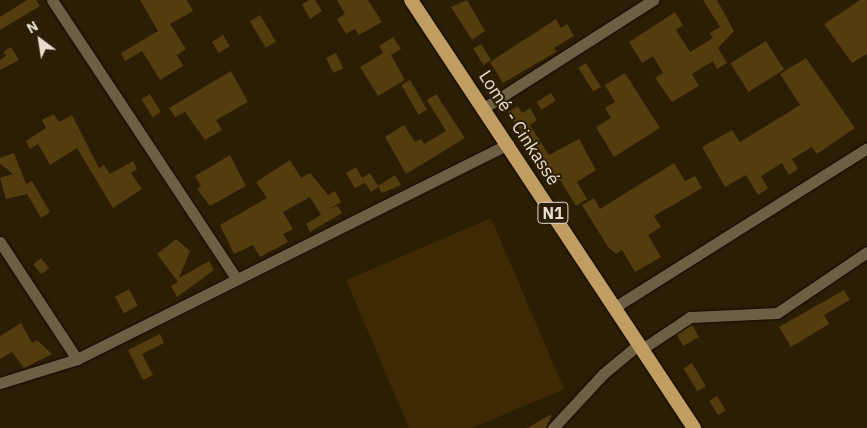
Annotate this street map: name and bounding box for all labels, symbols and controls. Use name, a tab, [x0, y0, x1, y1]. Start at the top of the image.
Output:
north arrow	[15, 15, 65, 65]
text: N	[23, 17, 41, 37]
street label: Lomé - Cinkassé	[474, 67, 564, 189]
road number: N1	[537, 200, 569, 227]

